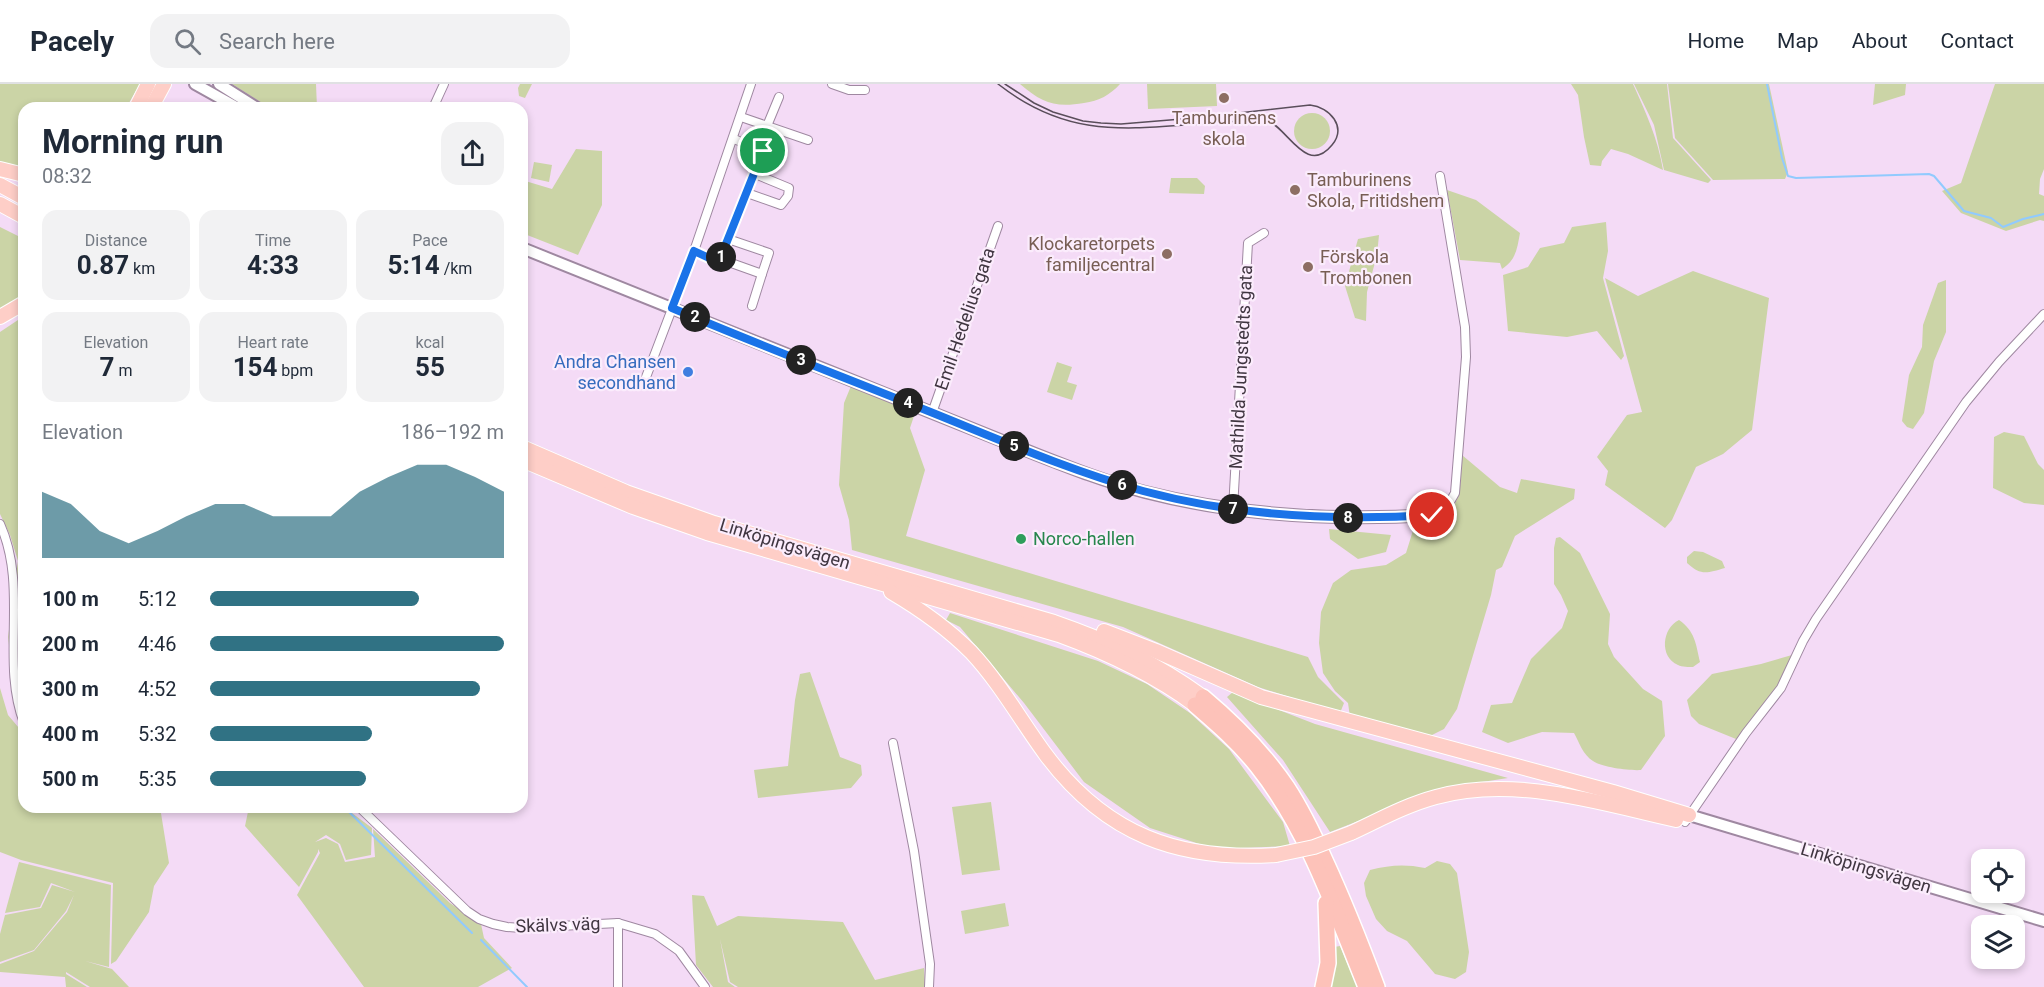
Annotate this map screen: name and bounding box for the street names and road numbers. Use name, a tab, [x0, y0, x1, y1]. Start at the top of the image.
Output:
street label: Emil Hedelius gata	[930, 245, 999, 393]
street label: Mathilda Jungstedts gata	[1225, 264, 1256, 470]
street label: Linköpingsvägen	[717, 514, 853, 573]
street label: Linköpingsvägen	[1798, 838, 1934, 897]
street label: Skälvs väg	[515, 913, 601, 936]

